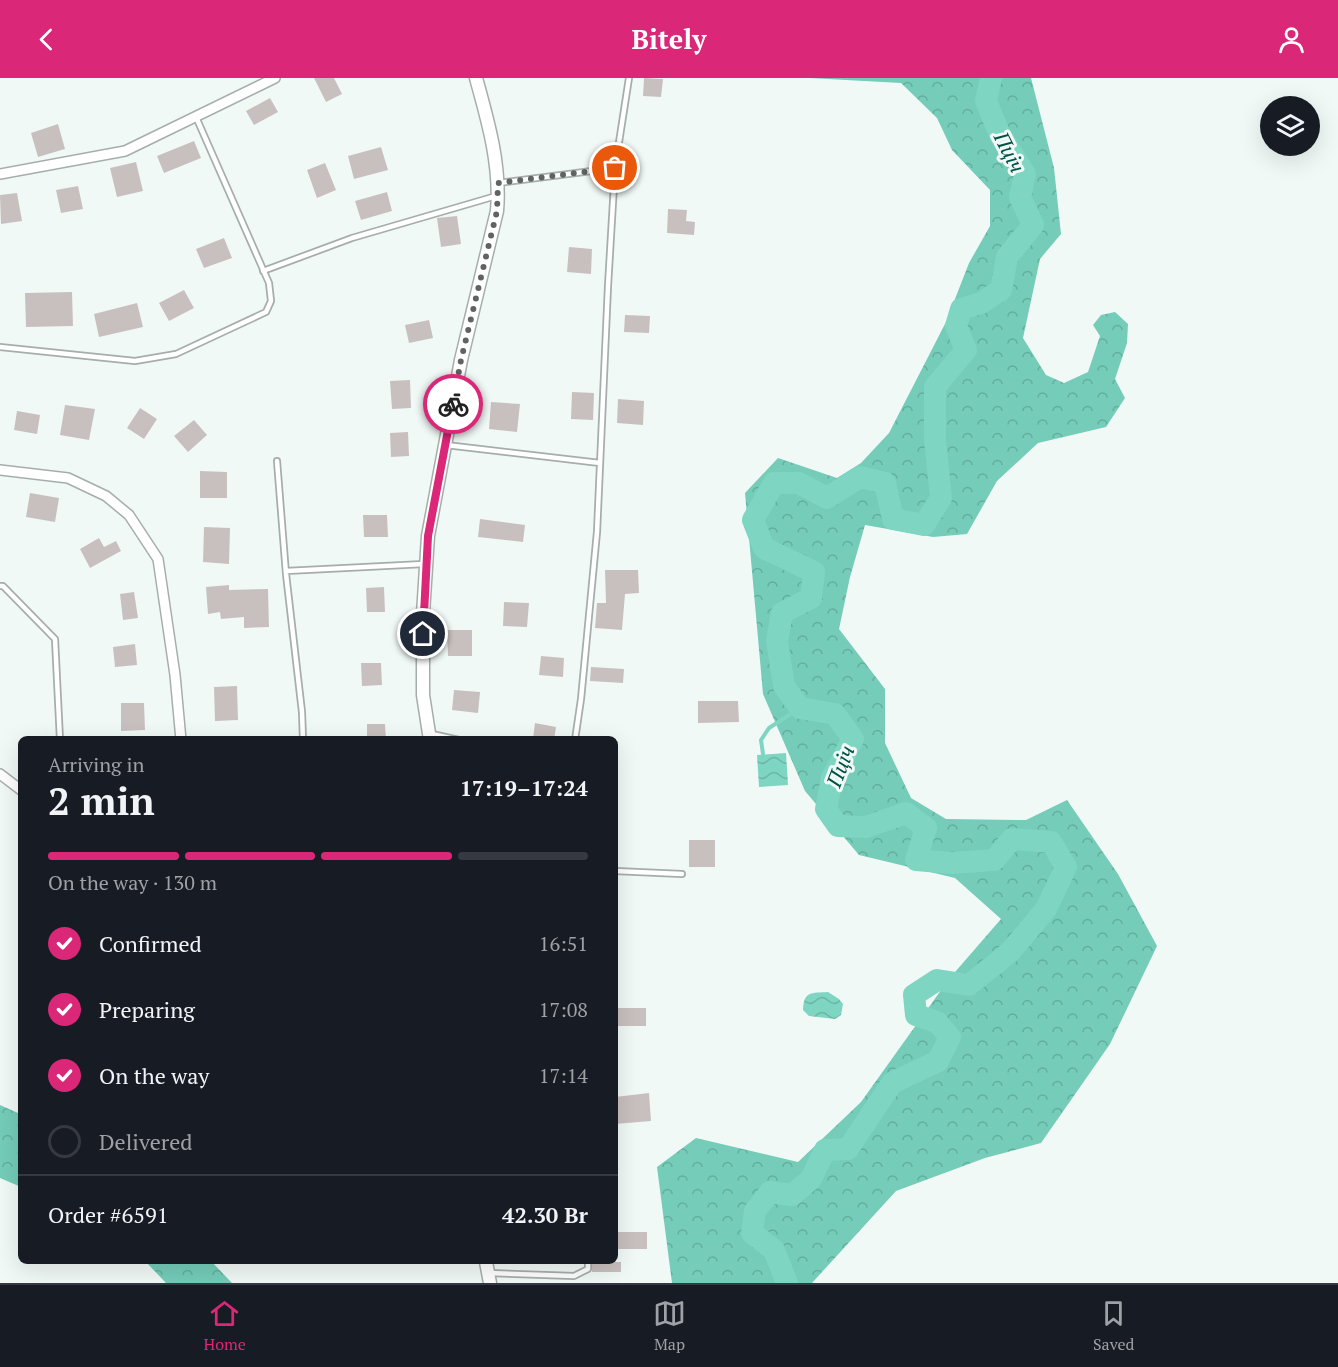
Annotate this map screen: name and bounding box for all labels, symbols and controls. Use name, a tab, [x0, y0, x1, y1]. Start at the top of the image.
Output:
text: Bitely	[632, 21, 706, 57]
icon: back	[30, 23, 63, 56]
icon: person	[1275, 23, 1308, 56]
map controls	[1260, 96, 1320, 156]
button: layers	[1260, 96, 1320, 156]
water label: Пціч	[987, 126, 1032, 177]
pin	[589, 142, 640, 193]
icon: bag	[598, 151, 631, 184]
courier	[423, 374, 483, 434]
icon: bike	[437, 388, 470, 421]
pin	[397, 608, 448, 659]
icon: home	[406, 617, 439, 650]
water label: Пціч	[819, 741, 861, 792]
text: Arriving in	[48, 751, 144, 778]
text: 17:19–17:24	[460, 773, 588, 802]
text: 2 min	[48, 774, 155, 826]
text: On the way · 130 m	[48, 869, 217, 896]
icon: check	[48, 927, 81, 960]
text: Confirmed	[99, 929, 202, 958]
text: 16:51	[539, 930, 588, 957]
icon: check	[48, 993, 81, 1026]
text: Preparing	[99, 995, 195, 1024]
text: 17:08	[539, 996, 588, 1023]
icon: check	[48, 1059, 81, 1092]
text: On the way	[99, 1061, 209, 1090]
text: 17:14	[539, 1062, 588, 1089]
text: Delivered	[99, 1127, 192, 1156]
text: Order #6591	[48, 1200, 168, 1229]
text: 42.30 Br	[502, 1200, 588, 1229]
tab: Home	[204, 1297, 246, 1355]
tab: Map	[653, 1297, 686, 1355]
tab: Saved	[1093, 1297, 1134, 1355]

